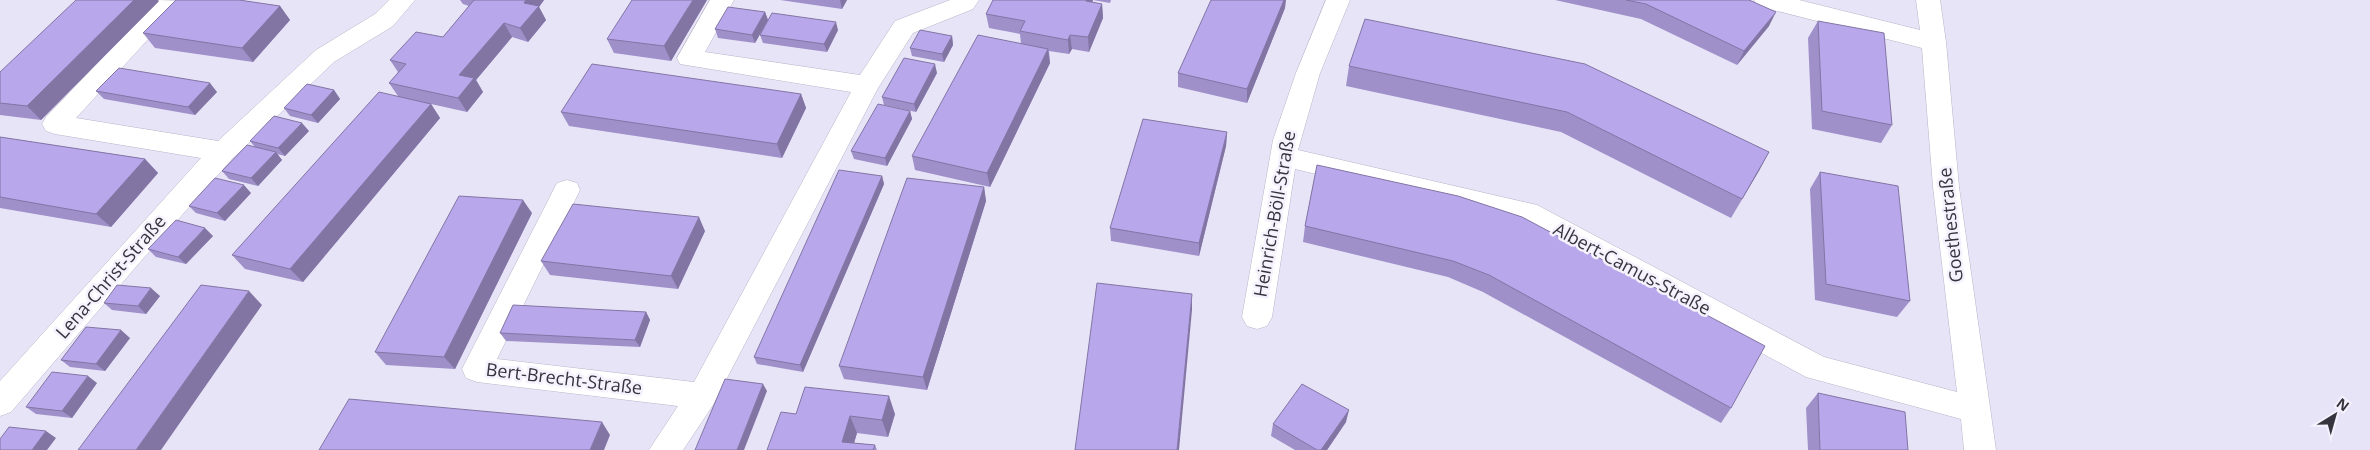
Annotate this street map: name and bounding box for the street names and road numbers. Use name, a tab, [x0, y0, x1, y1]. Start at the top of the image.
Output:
street label: Heinrich-Böll-Straße	[1248, 129, 1300, 299]
street label: Goethestraße	[1932, 167, 1968, 284]
street label: Lena-Christ-Straße	[50, 209, 171, 343]
street label: Albert-Camus-Straße	[1550, 216, 1715, 320]
street label: Bert-Brecht-Straße	[485, 357, 644, 399]

